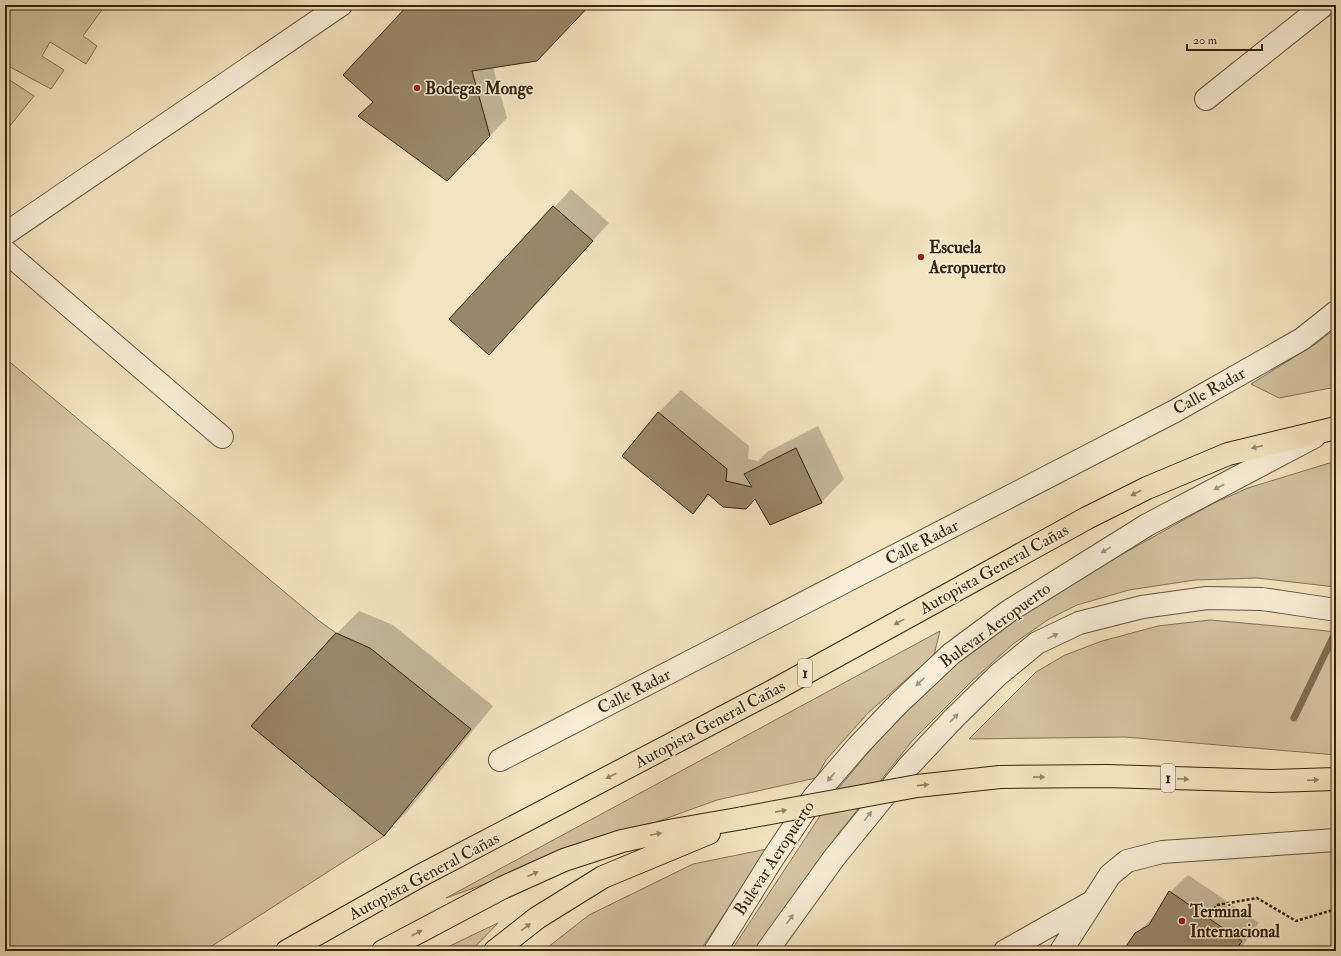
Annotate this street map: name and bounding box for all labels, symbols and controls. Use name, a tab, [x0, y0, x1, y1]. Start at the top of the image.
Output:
scale bar	[1187, 26, 1262, 52]
text: 20 m	[1193, 33, 1218, 48]
place label: Bodegas Monge	[425, 78, 534, 100]
marker: Bodegas Monge	[412, 83, 422, 93]
place label: Escuela Aeropuerto	[928, 237, 1006, 279]
marker: Escuela Aeropuerto	[916, 252, 926, 262]
street label: Calle Radar	[1169, 362, 1249, 419]
one-way arrow	[1251, 444, 1263, 450]
one-way arrow	[1213, 484, 1225, 490]
one-way arrow	[1131, 490, 1142, 497]
street label: Calle Radar	[882, 514, 963, 569]
street label: Autopista General Cañas	[915, 519, 1073, 620]
one-way arrow	[1100, 547, 1112, 554]
street label: Bulevar Aeropuerto	[935, 578, 1055, 673]
one-way arrow	[893, 618, 905, 625]
one-way arrow	[1048, 633, 1059, 639]
road number: 1	[798, 659, 812, 687]
street label: Calle Radar	[594, 663, 675, 718]
street label: Autopista General Cañas	[630, 675, 790, 774]
one-way arrow	[915, 678, 926, 687]
one-way arrow	[949, 713, 959, 723]
road number: 1	[1161, 764, 1175, 792]
one-way arrow	[606, 772, 617, 779]
one-way arrow	[827, 772, 836, 782]
one-way arrow	[1033, 774, 1046, 780]
one-way arrow	[1177, 775, 1189, 782]
one-way arrow	[1307, 777, 1320, 783]
one-way arrow	[917, 782, 929, 789]
street label: Bulevar Aeropuerto	[729, 797, 820, 920]
one-way arrow	[775, 808, 788, 814]
one-way arrow	[864, 810, 873, 821]
street label: Autopista General Cañas	[344, 827, 504, 926]
one-way arrow	[650, 830, 662, 836]
one-way arrow	[528, 871, 539, 877]
place label: Terminal Internacional	[1189, 901, 1280, 942]
one-way arrow	[786, 914, 794, 925]
marker: Terminal Internacional	[1177, 916, 1187, 926]
one-way arrow	[520, 922, 531, 931]
one-way arrow	[411, 930, 423, 936]

